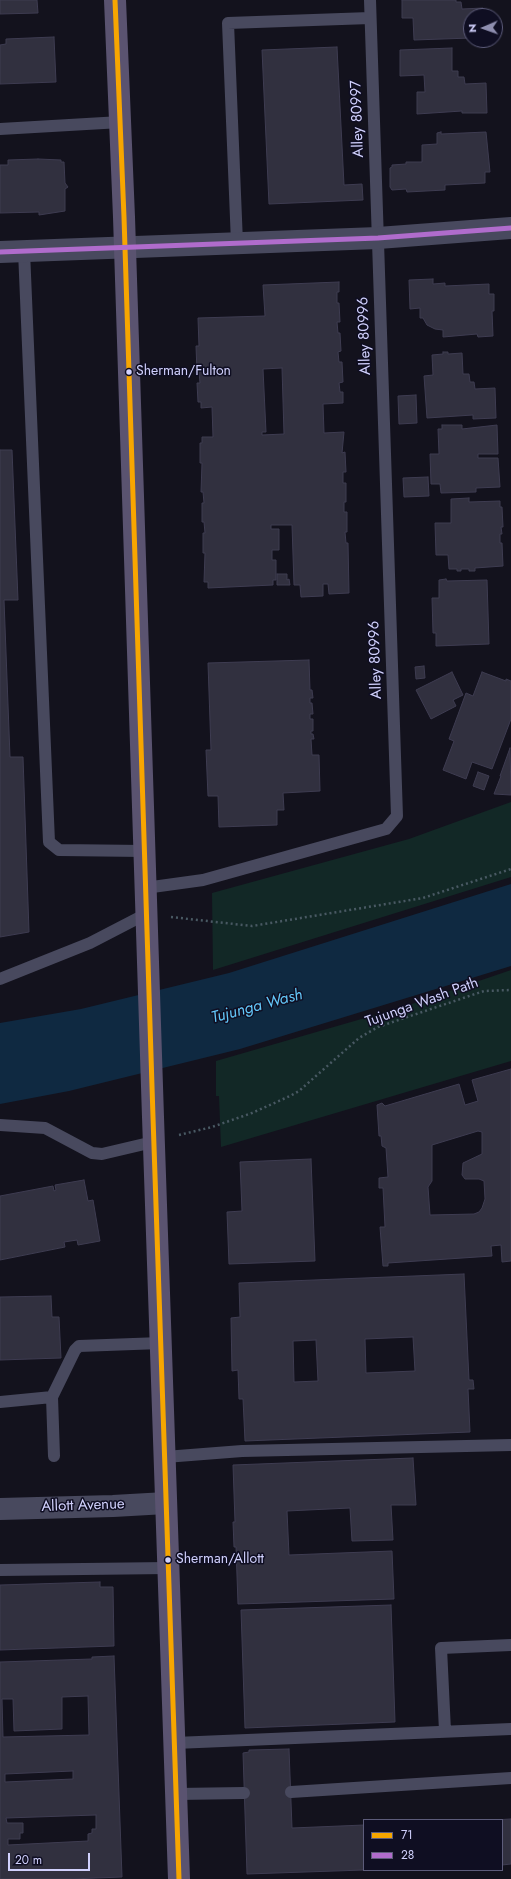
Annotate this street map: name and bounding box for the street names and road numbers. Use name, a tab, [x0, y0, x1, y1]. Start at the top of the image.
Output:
street label: Alley 80997	[348, 80, 368, 158]
street label: Alley 80996	[355, 296, 375, 376]
street label: Alley 80996	[366, 620, 386, 700]
street label: Tujunga Wash Path	[363, 974, 481, 1032]
street label: Allott Avenue	[41, 1496, 125, 1516]

